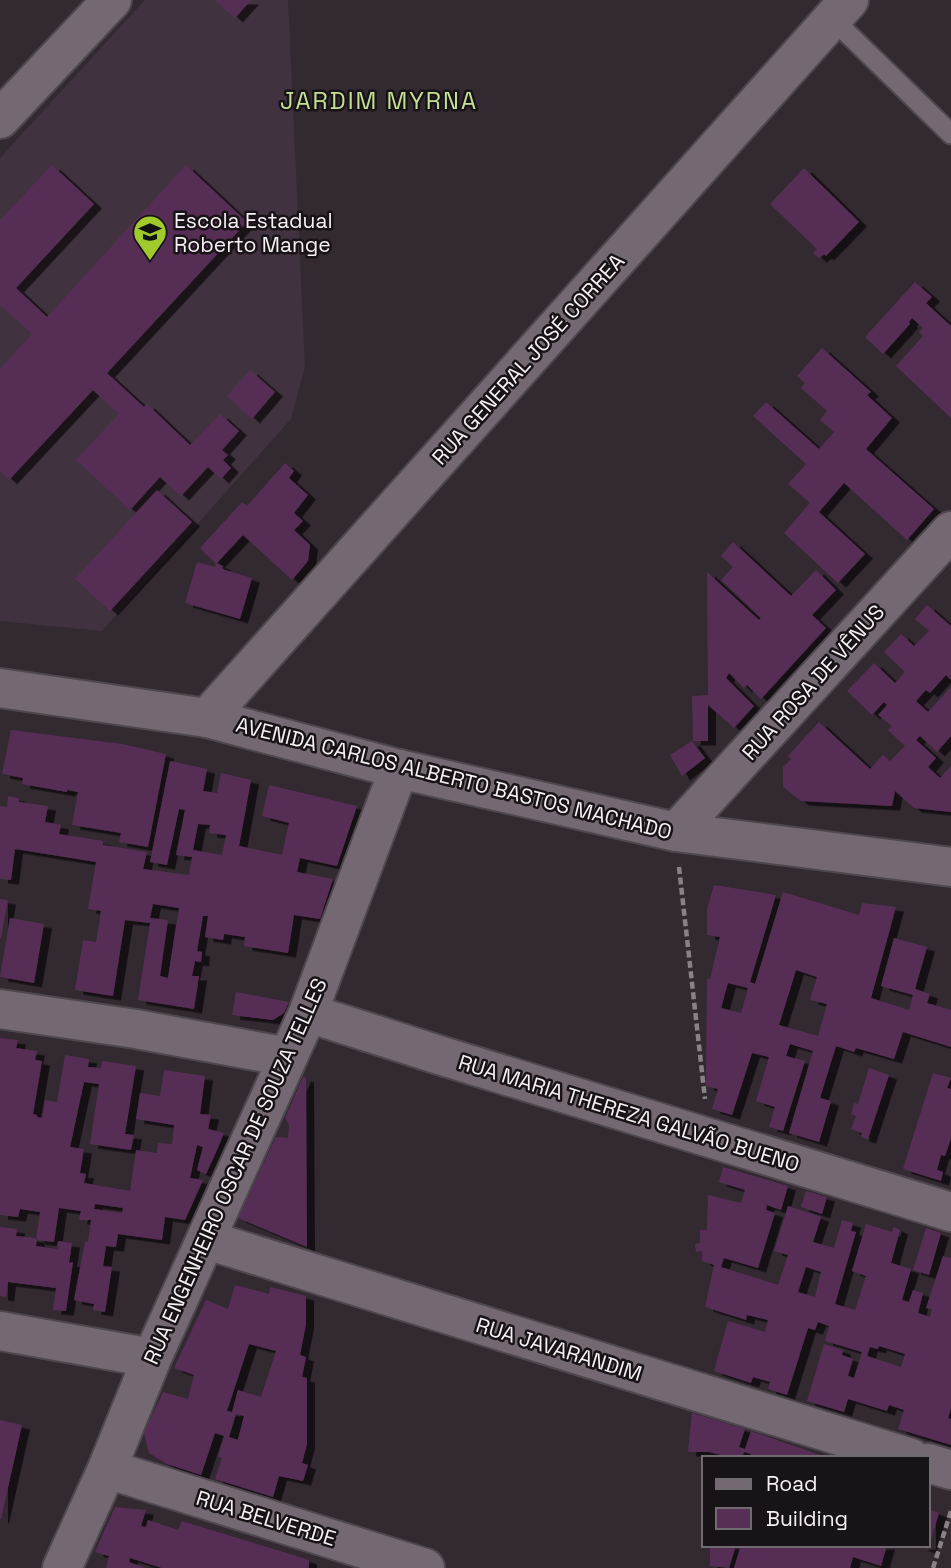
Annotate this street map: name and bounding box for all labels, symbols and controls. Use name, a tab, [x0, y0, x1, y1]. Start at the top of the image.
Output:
district label: JARDIM MYRNA	[280, 85, 478, 116]
place label: Escola Estadual Roberto Mange	[174, 207, 333, 258]
school or university icon: Escola Estadual Roberto Mange	[131, 213, 169, 262]
street label: RUA GENERAL JOSÉ CORREA	[426, 248, 630, 470]
street label: RUA ROSA DE VÊNUS	[736, 599, 890, 765]
street label: AVENIDA CARLOS ALBERTO BASTOS MACHADO	[233, 711, 675, 845]
street label: RUA ENGENHEIRO OSCAR DE SOUZA TELLES	[137, 974, 333, 1368]
street label: RUA MARIA THEREZA GALVÃO BUENO	[455, 1048, 803, 1178]
street label: RUA JAVARANDIM	[473, 1311, 645, 1387]
legend	[702, 1456, 930, 1547]
text: Road	[766, 1470, 818, 1497]
street label: RUA BELVERDE	[193, 1484, 339, 1552]
text: Building	[766, 1505, 848, 1532]

